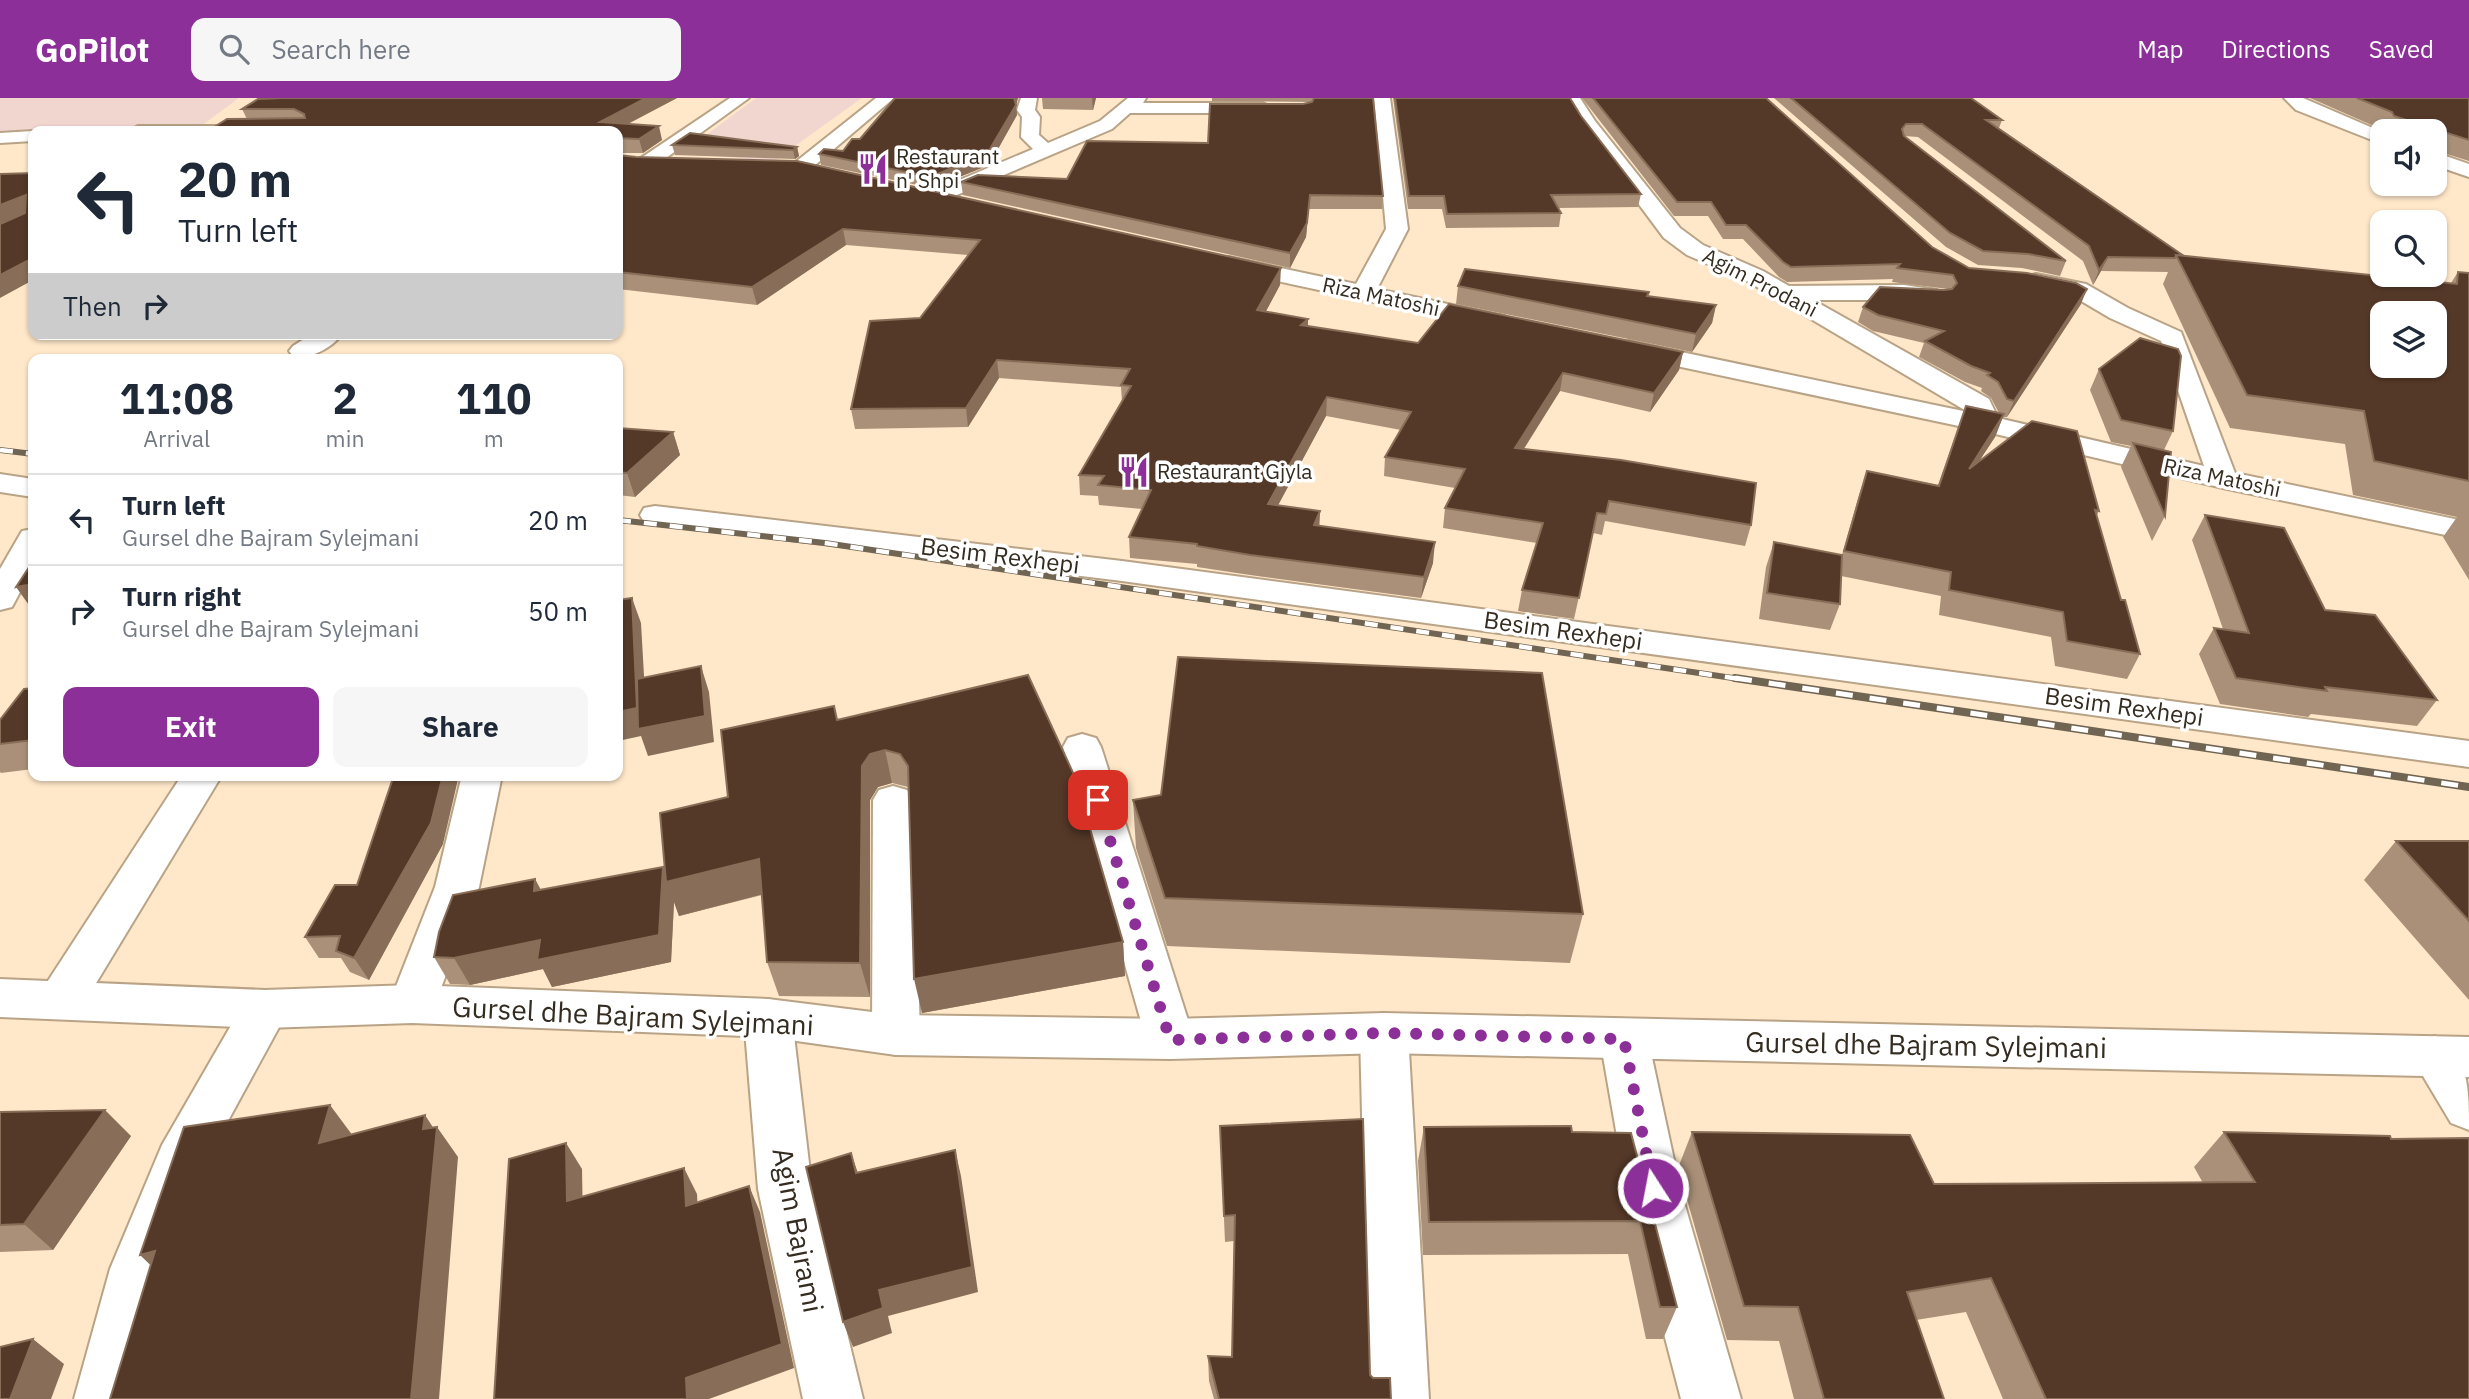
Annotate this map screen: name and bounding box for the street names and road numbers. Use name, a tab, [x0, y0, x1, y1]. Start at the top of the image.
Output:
street label: Agim Prodani	[1698, 241, 1823, 323]
street label: Riza Matoshi	[1320, 270, 1442, 322]
street label: Riza Matoshi	[2161, 451, 2283, 503]
street label: Besim Rexhepi	[919, 529, 1081, 581]
street label: Besim Rexhepi	[1482, 603, 1645, 657]
street label: Besim Rexhepi	[2043, 679, 2206, 733]
street label: Gursel dhe Bajram Sylejmani	[451, 988, 815, 1043]
street label: Gursel dhe Bajram Sylejmani	[1745, 1023, 2107, 1066]
street label: Agim Bajrami	[764, 1144, 833, 1316]

